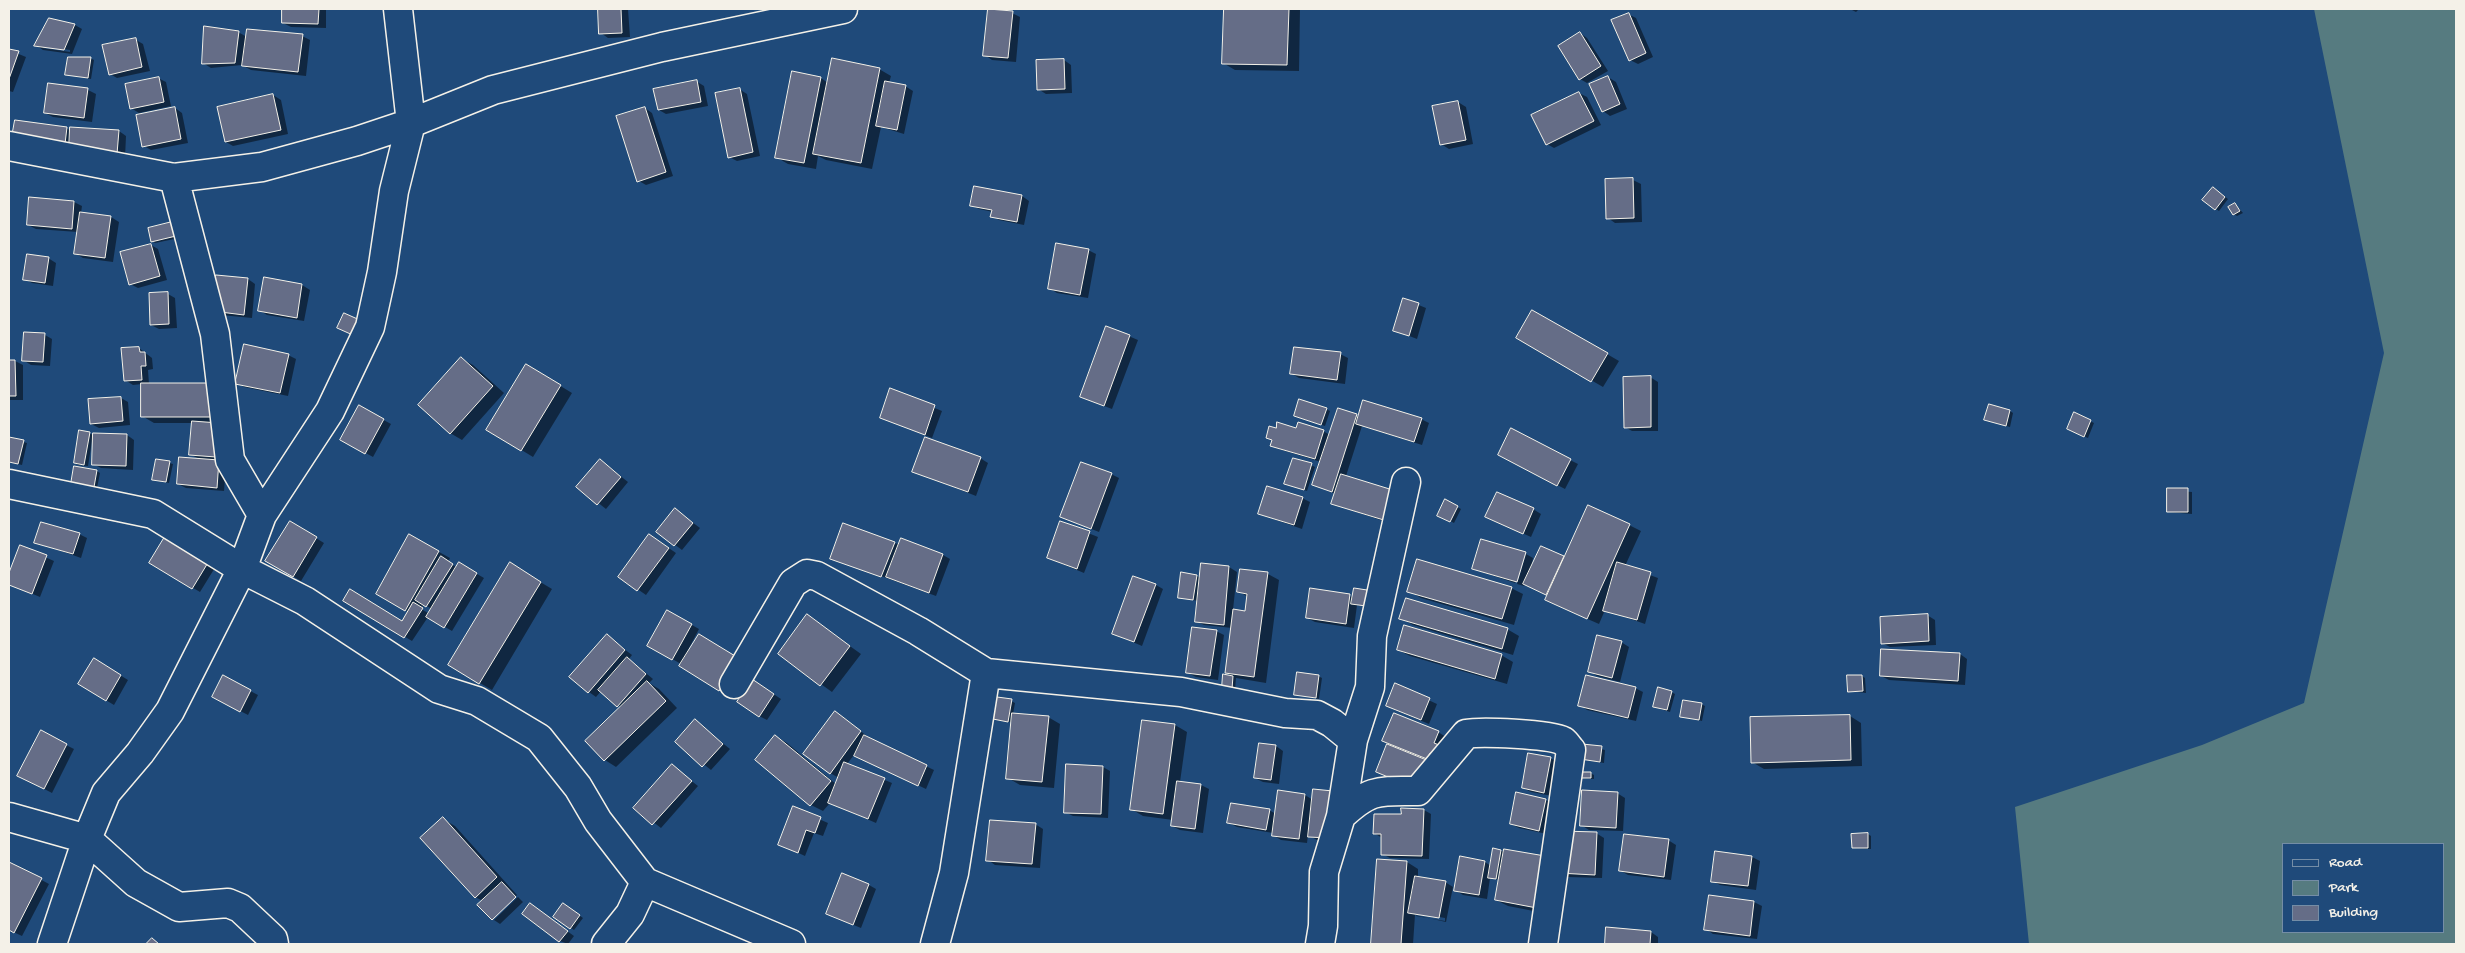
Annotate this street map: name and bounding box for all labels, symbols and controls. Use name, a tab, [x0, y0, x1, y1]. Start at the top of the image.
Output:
legend	[2282, 843, 2445, 933]
text: Road	[2329, 854, 2362, 872]
text: Park	[2329, 879, 2358, 897]
text: Building	[2329, 904, 2378, 922]

